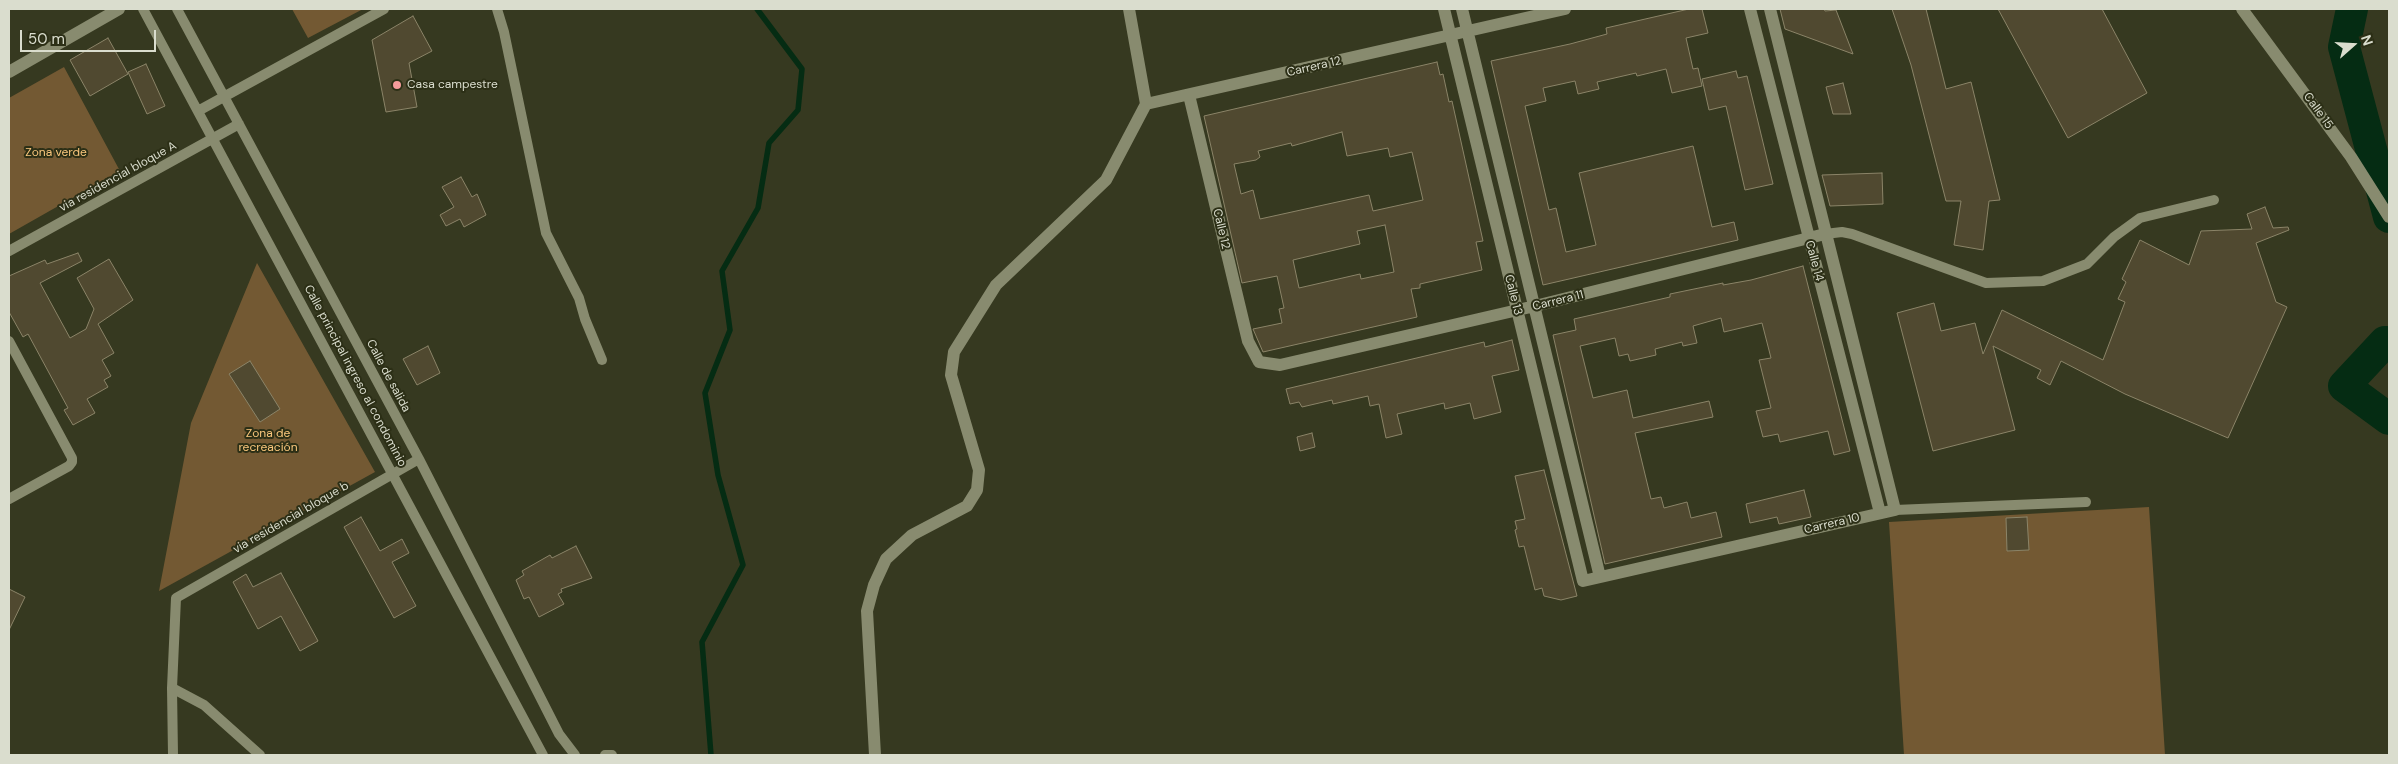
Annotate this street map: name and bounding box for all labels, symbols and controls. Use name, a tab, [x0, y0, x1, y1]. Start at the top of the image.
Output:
scale bar	[22, 20, 159, 52]
north arrow	[2328, 20, 2378, 70]
text: 50 m	[28, 29, 65, 49]
text: N	[2357, 32, 2377, 48]
street label: Carrera 12	[1285, 54, 1343, 80]
place label: Casa campestre	[407, 78, 498, 92]
marker: Casa campestre	[391, 79, 403, 91]
street label: Calle 15	[2300, 90, 2336, 132]
street label: via residencial bloque A	[57, 139, 179, 215]
park label: Zona verde	[25, 146, 87, 160]
street label: Calle 12	[1209, 207, 1233, 251]
street label: Calle 14	[1802, 239, 1826, 283]
street label: Calle 13	[1501, 273, 1525, 317]
street label: Calle principal ingreso al condominio	[301, 283, 409, 469]
street label: Carrera 11	[1531, 288, 1585, 314]
street label: Calle de salida	[363, 337, 413, 415]
park label: Zona de recreación	[238, 427, 298, 455]
street label: via residencial bloque b	[230, 479, 352, 557]
street label: Carrera 10	[1803, 511, 1861, 537]

